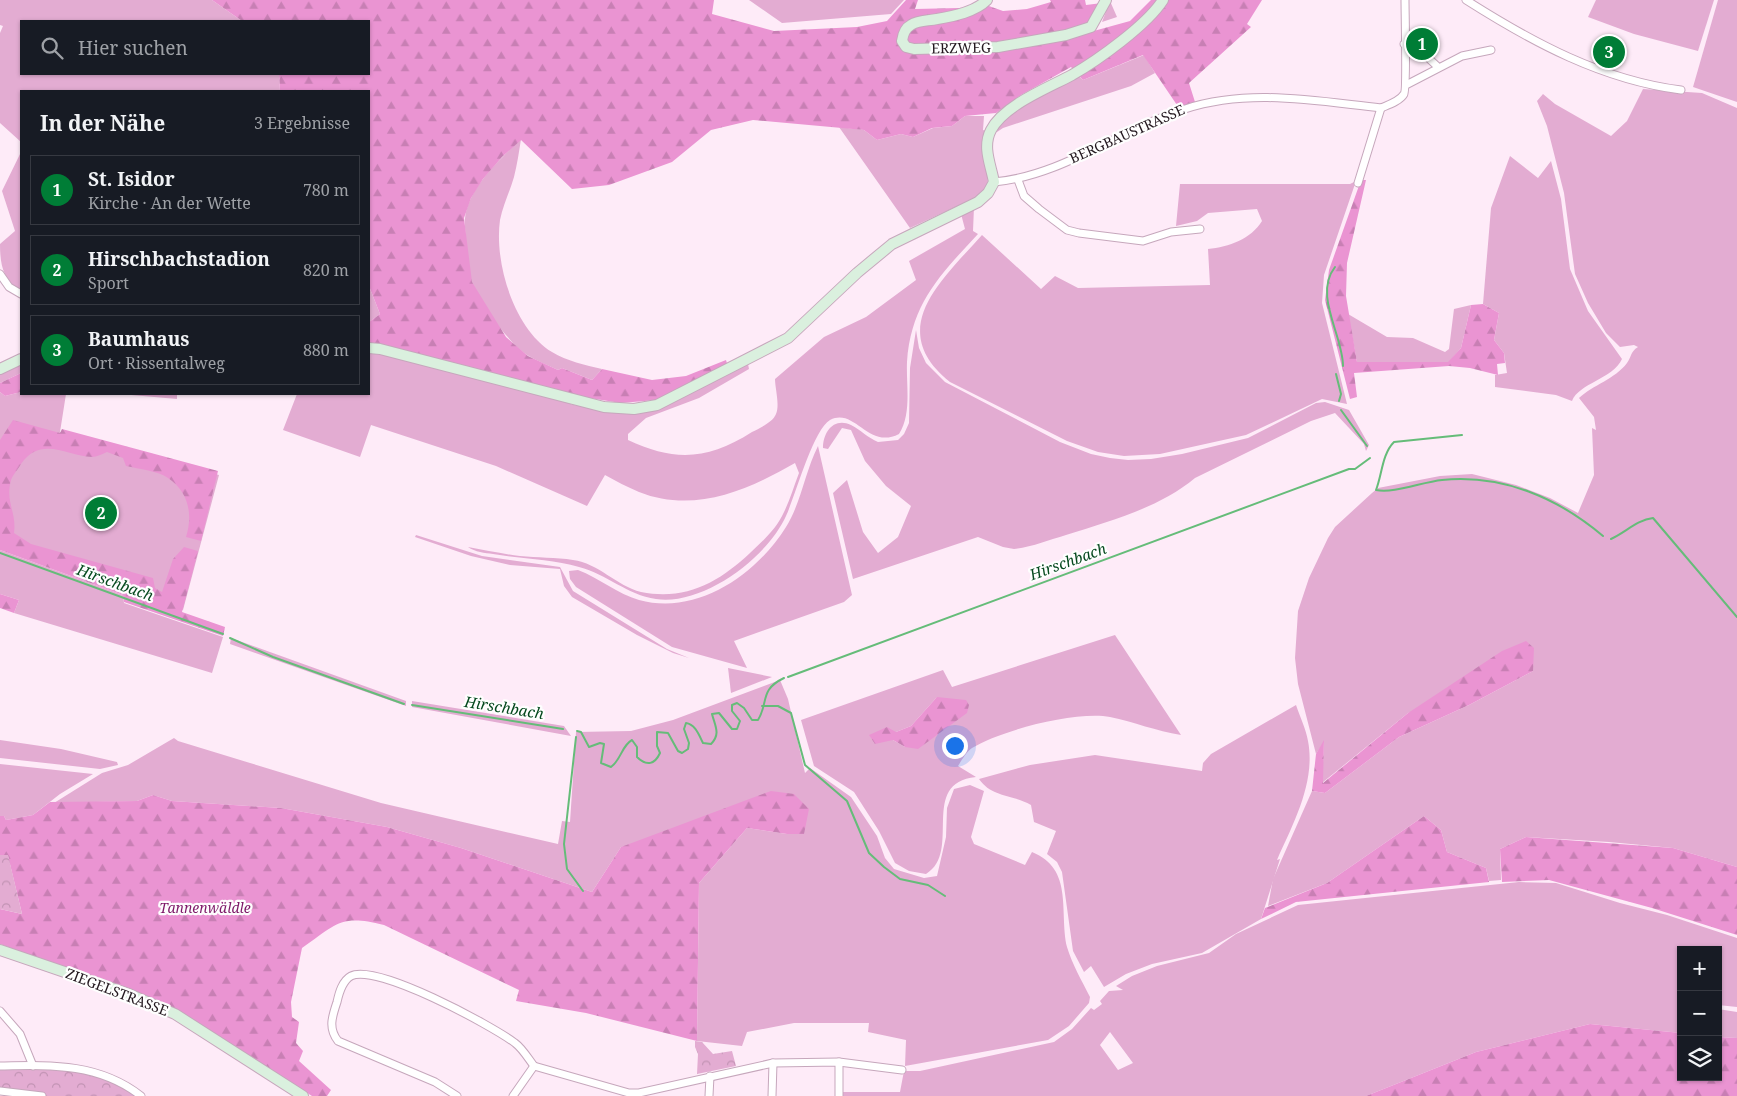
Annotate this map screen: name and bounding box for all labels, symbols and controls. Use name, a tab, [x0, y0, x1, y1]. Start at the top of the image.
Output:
search box	[20, 20, 370, 75]
pin: 1	[1406, 25, 1438, 63]
pin: 3	[1593, 33, 1625, 71]
icon: search	[38, 34, 66, 62]
text: Hier suchen	[78, 35, 188, 61]
street label: ERZWEG	[931, 37, 991, 58]
street label: BERGBAUSTRASSE	[1066, 99, 1188, 167]
text: In der Nähe	[40, 109, 165, 137]
text: 3 Ergebnisse	[254, 112, 350, 134]
text: St. Isidor	[88, 166, 175, 192]
text: 1	[52, 179, 62, 201]
text: 780 m	[303, 179, 349, 201]
text: Kirche · An der Wette	[88, 192, 251, 214]
text: Hirschbachstadion	[88, 246, 270, 272]
text: 2	[52, 259, 62, 281]
text: 820 m	[303, 259, 349, 281]
text: Sport	[88, 272, 129, 294]
text: Baumhaus	[88, 326, 189, 352]
text: 3	[52, 339, 62, 361]
text: 880 m	[303, 339, 349, 361]
text: Ort · Rissentalweg	[88, 352, 225, 374]
pin: 2	[85, 494, 117, 532]
water label: Hirschbach	[1026, 538, 1109, 585]
water label: Hirschbach	[73, 559, 156, 605]
water label: Hirschbach	[462, 691, 545, 723]
your location	[942, 733, 968, 759]
park label: Tannenwäldle	[159, 898, 251, 917]
map controls	[1677, 946, 1722, 1081]
button: +	[1677, 946, 1722, 991]
street label: ZIEGELSTRASSE	[63, 963, 171, 1020]
button: −	[1677, 991, 1722, 1036]
button: layers	[1677, 1036, 1722, 1081]

